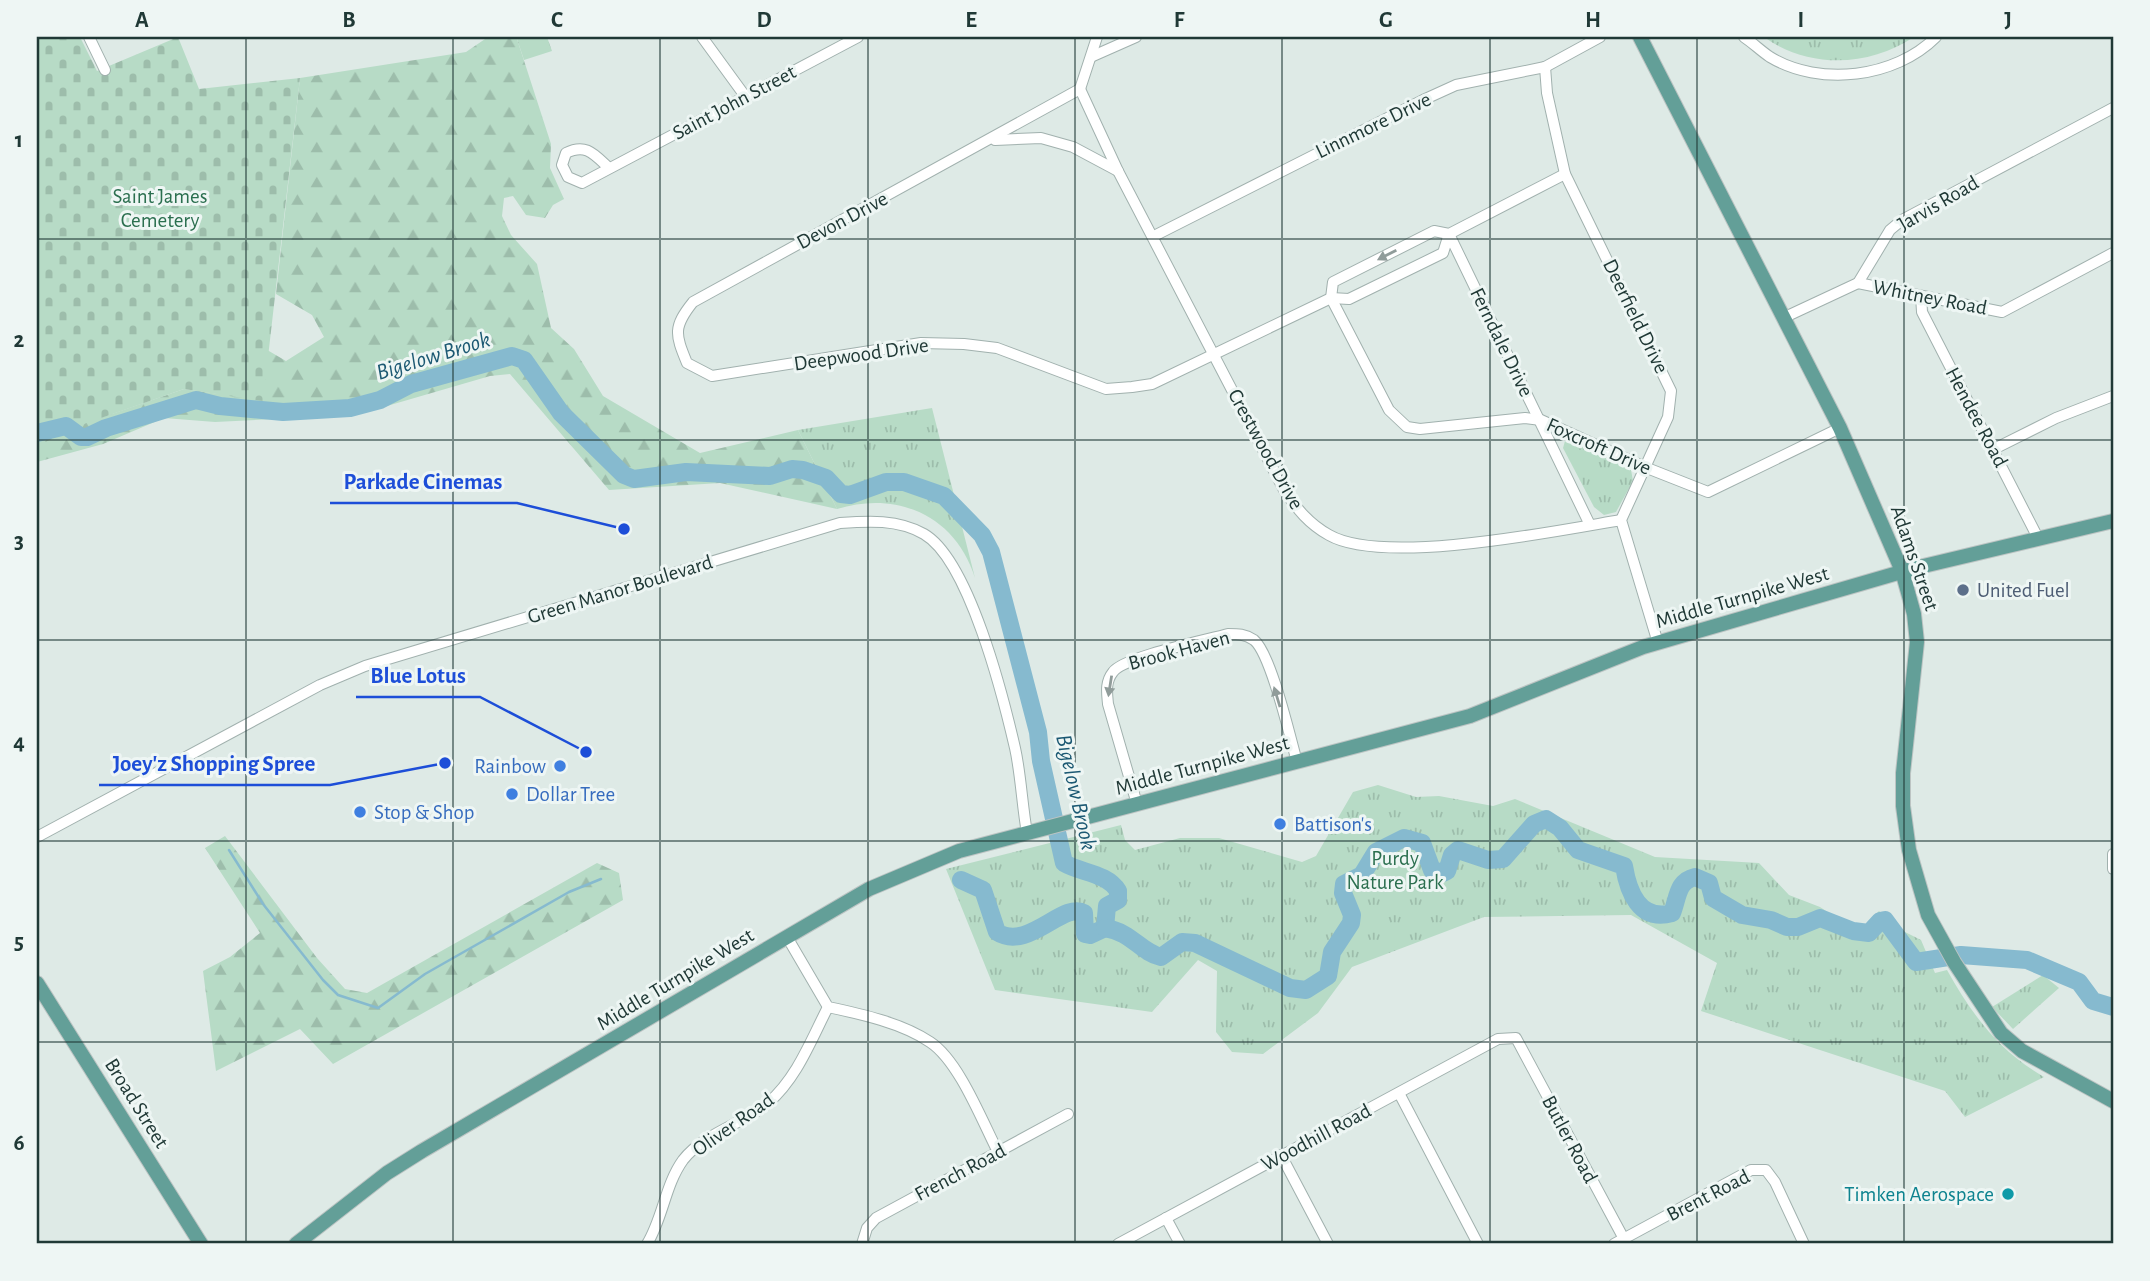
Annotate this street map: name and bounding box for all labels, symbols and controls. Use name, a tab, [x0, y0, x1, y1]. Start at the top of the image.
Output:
text: A	[135, 9, 149, 32]
text: B	[342, 9, 356, 32]
text: C	[551, 9, 563, 32]
text: D	[756, 9, 772, 32]
text: E	[965, 9, 977, 32]
text: F	[1174, 9, 1185, 32]
text: G	[1379, 9, 1393, 32]
text: H	[1585, 9, 1601, 32]
text: I	[1798, 9, 1804, 32]
text: J	[2004, 9, 2012, 32]
street label: Saint John Street	[669, 61, 800, 144]
street label: Linnmore Drive	[1312, 88, 1434, 162]
text: 1	[15, 129, 23, 152]
street label: Jarvis Road	[1894, 172, 1982, 235]
park label: Saint James Cemetery	[112, 186, 208, 231]
street label: Devon Drive	[793, 188, 891, 253]
one-way arrow	[1377, 249, 1397, 260]
street label: Deerfield Drive	[1599, 256, 1672, 377]
street label: Whitney Road	[1871, 276, 1989, 319]
street label: Ferndale Drive	[1466, 284, 1537, 400]
water label: Bigelow Brook	[374, 328, 494, 385]
text: 2	[14, 329, 25, 352]
street label: Deepwood Drive	[792, 335, 930, 374]
street label: Hendee Road	[1941, 364, 2012, 471]
street label: Crestwood Drive	[1224, 386, 1307, 513]
street label: Foxcroft Drive	[1543, 414, 1654, 479]
callout: Parkade Cinemas	[330, 459, 517, 503]
text: Parkade Cinemas	[344, 471, 503, 494]
street label: Adams Street	[1887, 503, 1942, 614]
text: 3	[14, 530, 24, 553]
street label: Green Manor Boulevard	[525, 551, 715, 628]
street label: Middle Turnpike West	[1653, 563, 1831, 632]
place label: United Fuel	[1977, 580, 2070, 601]
marker: United Fuel	[1955, 582, 1971, 598]
street label: Brook Haven	[1126, 627, 1232, 674]
callout: Blue Lotus	[356, 653, 480, 697]
text: Blue Lotus	[370, 665, 466, 688]
one-way arrow	[1104, 675, 1115, 697]
one-way arrow	[1272, 686, 1282, 707]
text: 4	[13, 731, 25, 754]
water label: Bigelow Brook	[1051, 732, 1100, 853]
street label: Middle Turnpike West	[1113, 732, 1291, 799]
callout: Joey'z Shopping Spree	[99, 741, 330, 785]
text: Joey'z Shopping Spree	[113, 753, 315, 776]
place label: Rainbow	[474, 756, 546, 777]
marker: Rainbow	[552, 758, 568, 774]
place label: Dollar Tree	[526, 784, 615, 805]
marker: Dollar Tree	[504, 786, 520, 802]
place label: Stop & Shop	[374, 802, 474, 823]
marker: Stop & Shop	[352, 804, 368, 820]
place label: Battison's	[1294, 814, 1372, 835]
marker: Battison's	[1272, 816, 1288, 832]
park label: Purdy Nature Park	[1347, 848, 1444, 893]
street label: Middle Turnpike West	[593, 924, 758, 1034]
text: 5	[14, 931, 24, 954]
street label: Broad Street	[101, 1055, 173, 1152]
street label: Oliver Road	[689, 1089, 778, 1160]
street label: Butler Road	[1538, 1092, 1601, 1186]
street label: Woodhill Road	[1258, 1100, 1375, 1175]
text: 6	[13, 1132, 25, 1155]
street label: French Road	[911, 1140, 1009, 1205]
street label: Brent Road	[1663, 1166, 1753, 1225]
place label: Timken Aerospace	[1844, 1184, 1994, 1205]
marker: Timken Aerospace	[2000, 1186, 2016, 1202]

